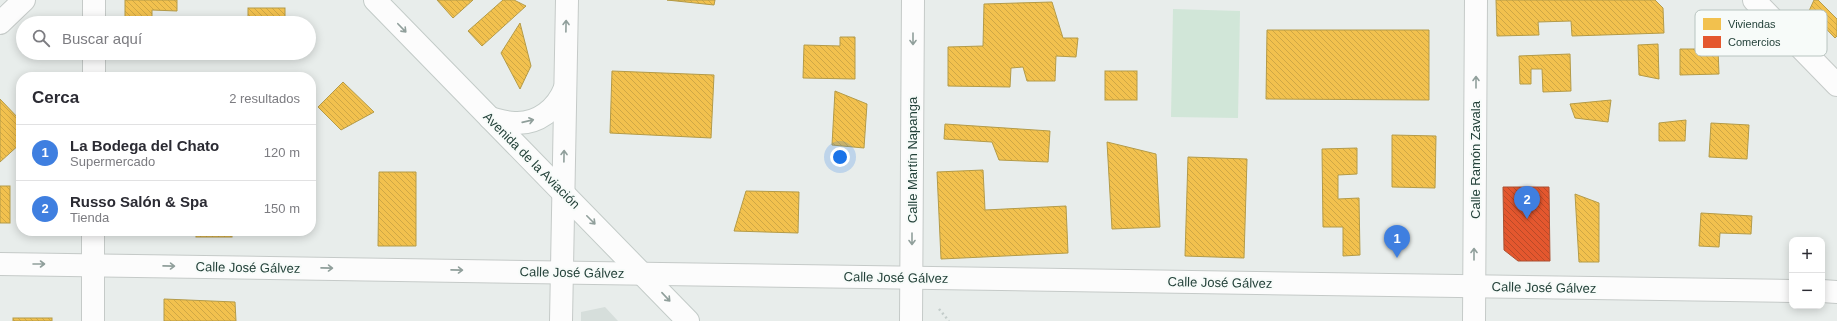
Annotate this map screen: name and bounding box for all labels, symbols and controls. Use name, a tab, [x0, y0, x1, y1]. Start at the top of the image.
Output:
legend	[1695, 10, 1827, 56]
search box	[16, 16, 316, 60]
text: Viviendas	[1728, 18, 1776, 30]
one-way arrow	[563, 20, 570, 33]
one-way arrow	[397, 23, 407, 33]
icon: search	[30, 27, 52, 49]
text: Buscar aquí	[62, 30, 142, 47]
one-way arrow	[909, 32, 917, 45]
text: Comercios	[1728, 36, 1781, 48]
one-way arrow	[1472, 76, 1479, 89]
text: Cerca	[32, 88, 79, 107]
text: 2 resultados	[229, 91, 300, 106]
street label: Calle Martín Napanga	[905, 96, 920, 223]
street label: Calle Ramón Zavala	[1468, 100, 1483, 219]
street label: Avenida de la Aviación	[480, 109, 583, 212]
one-way arrow	[521, 117, 534, 125]
text: La Bodega del Chato	[70, 137, 219, 154]
text: 1	[41, 145, 49, 160]
text: 120 m	[264, 145, 300, 160]
your location	[830, 147, 850, 167]
one-way arrow	[560, 150, 568, 163]
text: Supermercado	[70, 154, 155, 169]
pin: 2	[1514, 186, 1540, 219]
text: Russo Salón & Spa	[70, 193, 208, 210]
text: 2	[41, 201, 49, 216]
text: 150 m	[264, 201, 300, 216]
text: Tienda	[70, 210, 109, 225]
one-way arrow	[586, 215, 596, 225]
pin: 1	[1384, 225, 1410, 258]
one-way arrow	[908, 232, 916, 245]
map controls	[1789, 237, 1825, 309]
button: +	[1789, 237, 1825, 273]
one-way arrow	[1470, 248, 1478, 261]
street label: Calle José Gálvez	[195, 259, 301, 276]
one-way arrow	[32, 260, 45, 268]
one-way arrow	[162, 262, 175, 270]
one-way arrow	[320, 264, 333, 272]
street label: Calle José Gálvez	[519, 264, 625, 281]
one-way arrow	[450, 266, 463, 274]
street label: Calle José Gálvez	[843, 269, 949, 286]
button: −	[1789, 273, 1825, 309]
street label: Calle José Gálvez	[1167, 274, 1273, 291]
street label: Calle José Gálvez	[1491, 279, 1597, 296]
one-way arrow	[661, 292, 671, 302]

